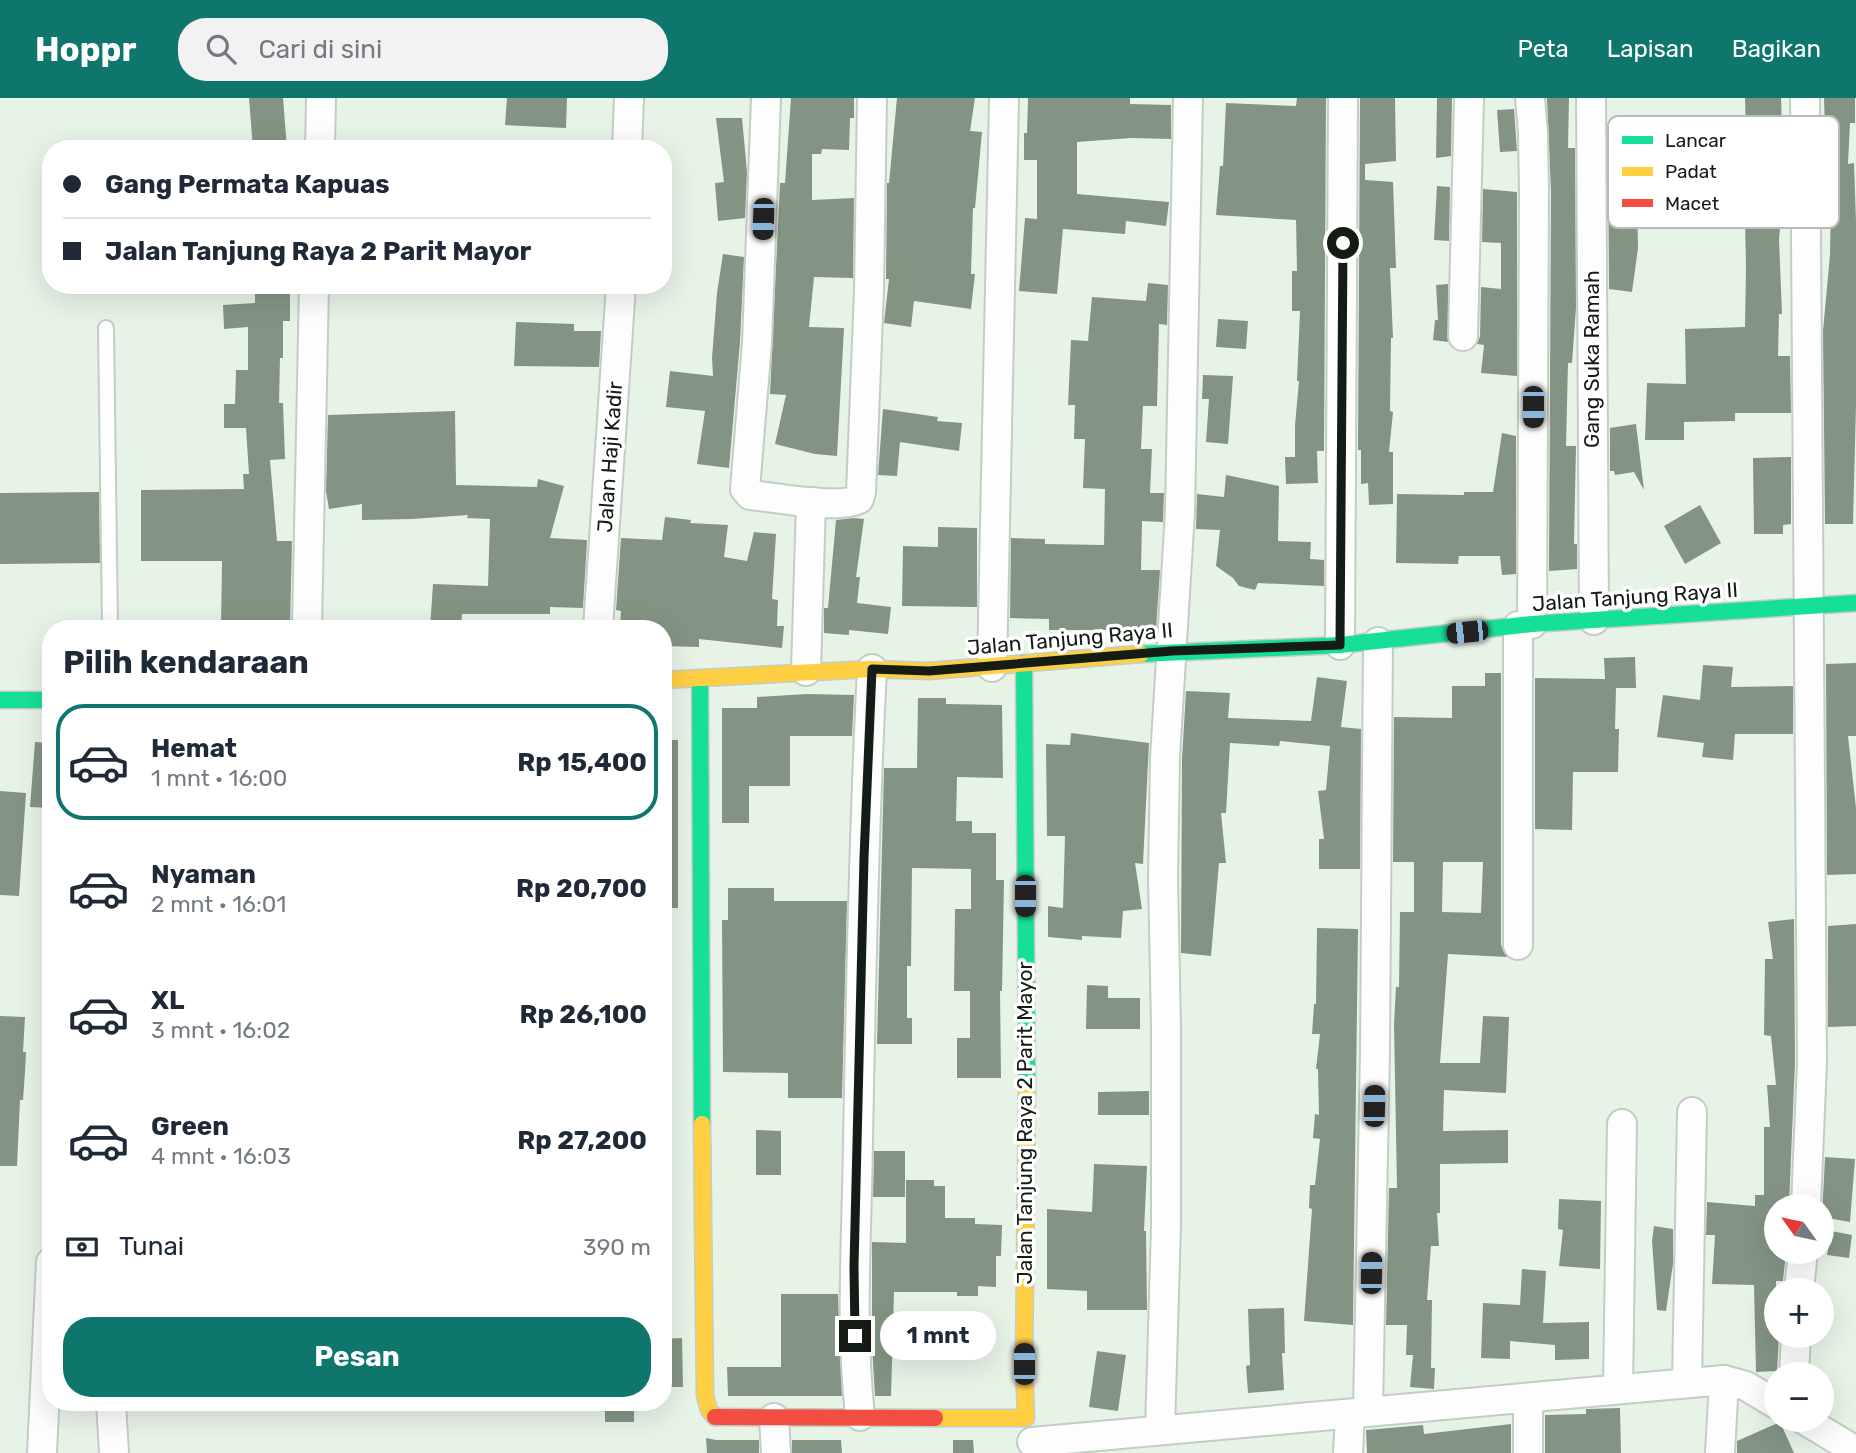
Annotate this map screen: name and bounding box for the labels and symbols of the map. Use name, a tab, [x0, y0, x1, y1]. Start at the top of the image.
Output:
legend	[1608, 116, 1839, 228]
text: Lancar	[1665, 129, 1727, 152]
text: Padat	[1665, 160, 1717, 183]
text: Macet	[1665, 192, 1720, 215]
car	[752, 198, 775, 240]
route start	[1327, 227, 1359, 259]
street label: Gang Suka Ramah	[1579, 270, 1604, 448]
street label: Jalan Haji Kadir	[592, 381, 627, 533]
car	[1523, 386, 1544, 428]
street label: Jalan Tanjung Raya II	[1531, 577, 1739, 616]
street label: Jalan Tanjung Raya II	[966, 617, 1174, 660]
car	[1446, 619, 1489, 645]
car	[1015, 875, 1036, 917]
street label: Jalan Tanjung Raya 2 Parit Mayor	[1012, 962, 1037, 1284]
car	[1364, 1085, 1385, 1127]
north arrow	[1764, 1194, 1834, 1264]
car	[1361, 1252, 1382, 1294]
callout: 1 mnt	[880, 1312, 995, 1360]
route end	[839, 1320, 871, 1352]
car	[1014, 1343, 1035, 1385]

